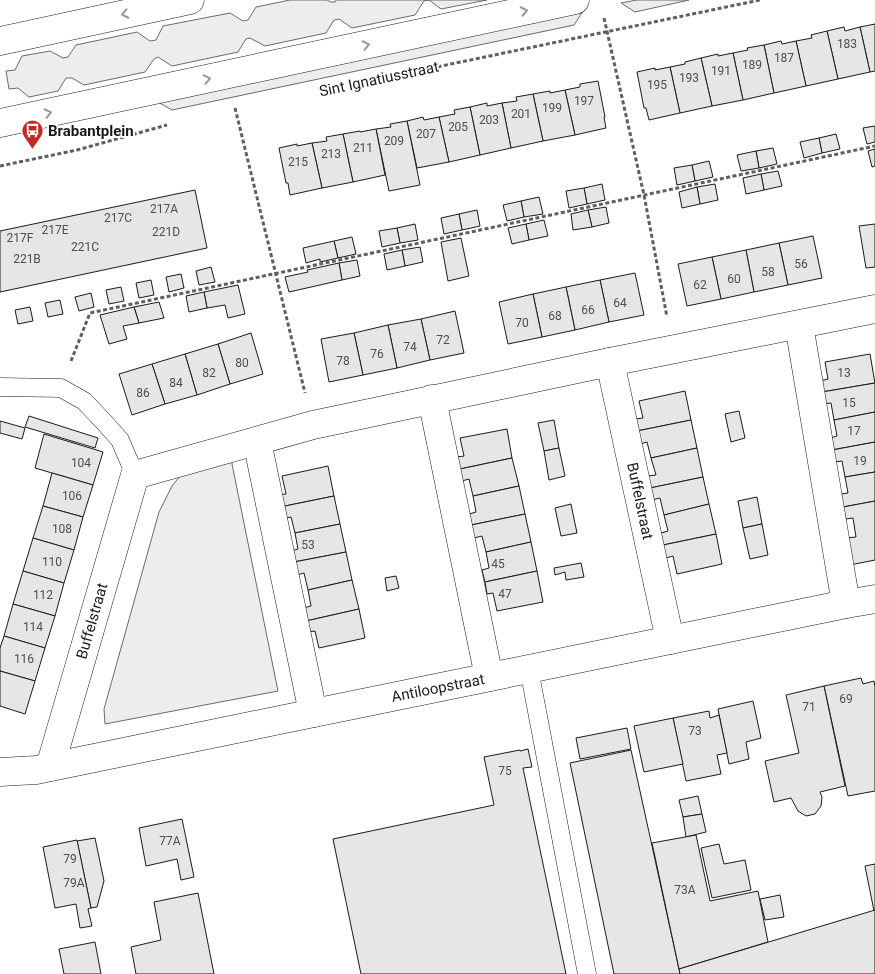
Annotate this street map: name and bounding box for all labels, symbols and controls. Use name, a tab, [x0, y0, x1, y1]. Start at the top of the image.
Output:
one-way arrow	[520, 6, 529, 17]
one-way arrow	[121, 8, 129, 19]
house number: 183	[837, 37, 857, 51]
one-way arrow	[361, 40, 370, 51]
house number: 187	[774, 51, 794, 65]
street label: Sint Ignatiusstraat	[318, 58, 440, 100]
house number: 189	[742, 58, 762, 72]
house number: 191	[711, 64, 731, 78]
house number: 193	[679, 71, 699, 85]
one-way arrow	[202, 74, 211, 85]
house number: 195	[647, 78, 667, 92]
house number: 197	[574, 94, 594, 108]
house number: 199	[542, 101, 562, 115]
house number: 201	[511, 107, 531, 121]
one-way arrow	[43, 108, 52, 118]
house number: 203	[479, 113, 499, 127]
bus stop icon: Brabantplein	[20, 119, 44, 150]
house number: 205	[448, 120, 468, 134]
place label: Brabantplein	[48, 122, 134, 140]
house number: 207	[416, 127, 436, 141]
house number: 209	[384, 134, 404, 148]
house number: 211	[353, 141, 373, 155]
house number: 213	[321, 147, 341, 161]
house number: 215	[288, 155, 308, 169]
house number: 217A	[150, 202, 178, 216]
house number: 217C	[104, 211, 132, 225]
house number: 217E	[41, 223, 69, 237]
house number: 221D	[152, 225, 180, 239]
house number: 217F	[7, 231, 34, 245]
house number: 221C	[71, 240, 99, 254]
house number: 221B	[13, 252, 41, 266]
house number: 56	[794, 257, 808, 271]
house number: 58	[761, 265, 775, 279]
house number: 60	[727, 272, 741, 286]
house number: 62	[693, 278, 707, 292]
house number: 64	[613, 296, 627, 310]
house number: 66	[581, 303, 595, 317]
house number: 68	[548, 309, 562, 323]
house number: 70	[515, 316, 529, 330]
house number: 72	[436, 333, 450, 347]
house number: 74	[403, 340, 417, 354]
house number: 76	[370, 347, 384, 361]
house number: 78	[336, 354, 350, 368]
house number: 80	[235, 356, 249, 370]
house number: 82	[202, 366, 216, 380]
house number: 13	[837, 366, 851, 380]
house number: 84	[169, 376, 183, 390]
house number: 86	[136, 386, 150, 400]
house number: 15	[842, 396, 856, 410]
house number: 17	[847, 424, 861, 438]
house number: 19	[853, 454, 867, 468]
house number: 104	[71, 456, 91, 470]
street label: Buffelstraat	[623, 461, 657, 541]
house number: 106	[62, 489, 82, 503]
house number: 108	[52, 522, 72, 536]
house number: 53	[301, 538, 315, 552]
house number: 110	[42, 555, 62, 569]
house number: 45	[491, 557, 505, 571]
street label: Buffelstraat	[73, 581, 111, 661]
house number: 47	[498, 587, 512, 601]
house number: 112	[33, 588, 53, 602]
house number: 114	[23, 620, 43, 634]
house number: 116	[14, 652, 34, 666]
street label: Antiloopstraat	[390, 670, 486, 706]
house number: 69	[839, 692, 853, 706]
house number: 71	[802, 700, 816, 714]
house number: 73	[688, 724, 702, 738]
house number: 75	[498, 764, 512, 778]
house number: 77A	[159, 834, 181, 848]
house number: 79	[63, 852, 77, 866]
house number: 79A	[63, 876, 85, 890]
house number: 73A	[674, 883, 696, 897]

